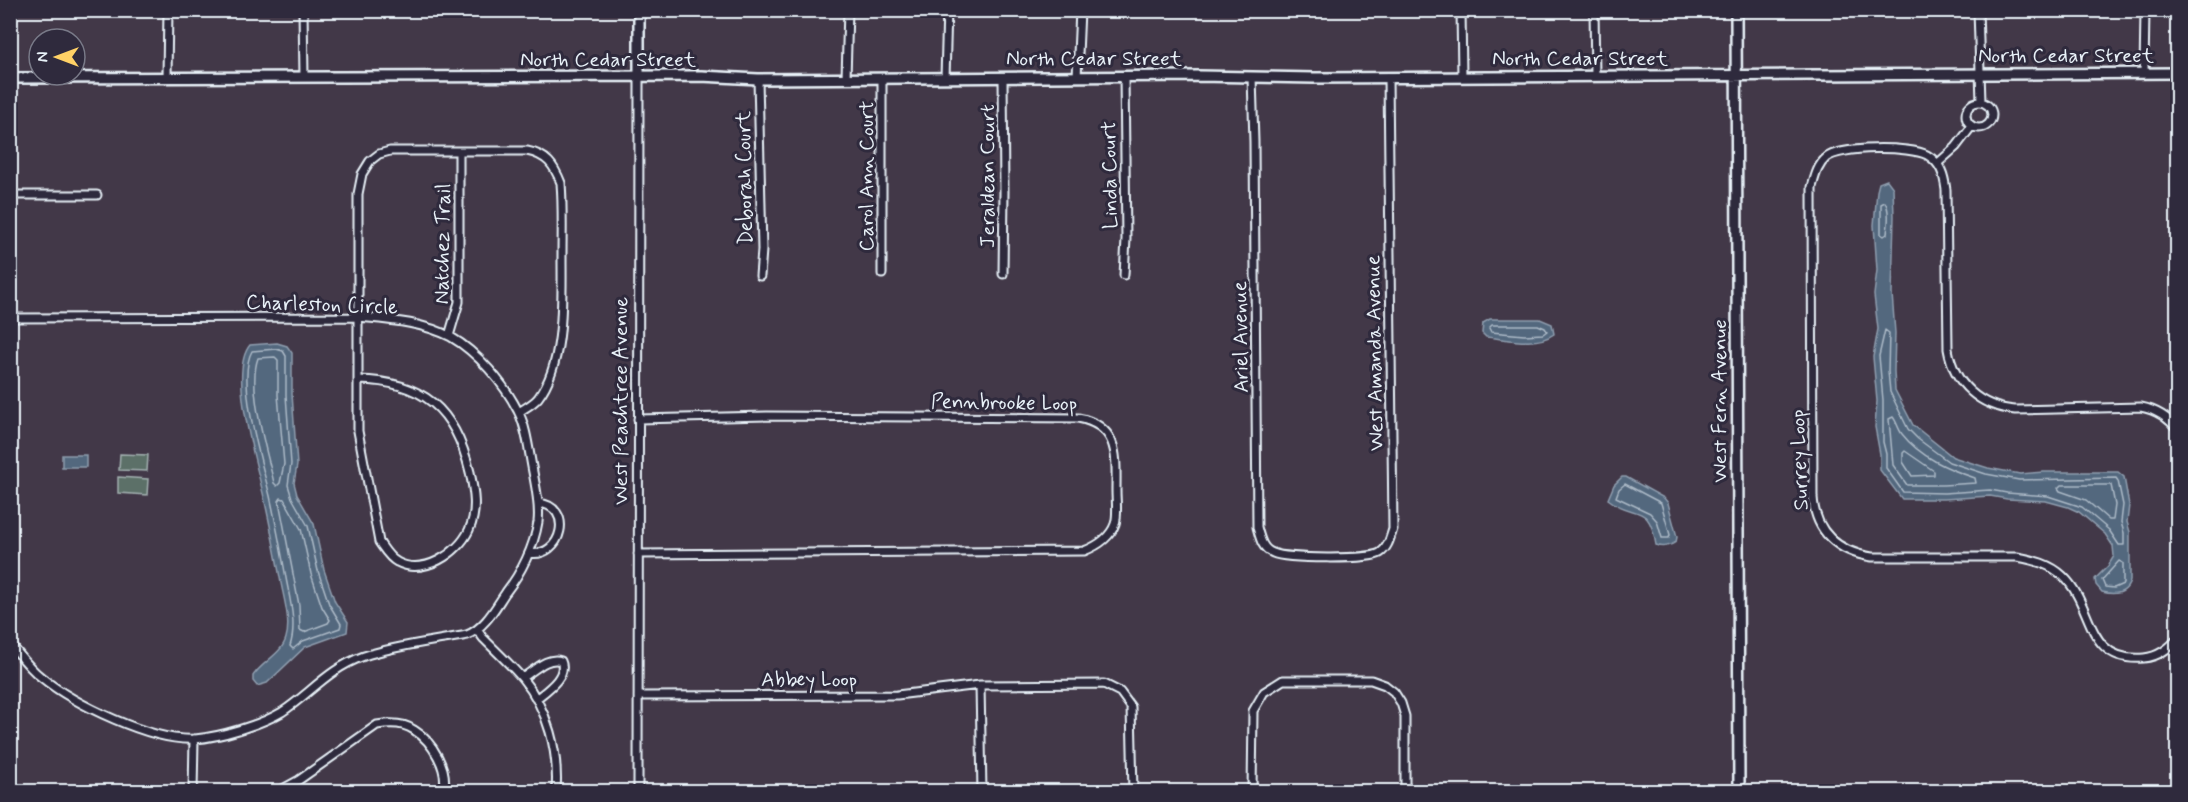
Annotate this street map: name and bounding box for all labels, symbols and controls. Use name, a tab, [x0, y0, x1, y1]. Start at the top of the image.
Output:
north arrow	[27, 27, 87, 87]
street label: North Cedar Street	[1978, 42, 2155, 70]
street label: North Cedar Street	[1006, 45, 1183, 73]
street label: North Cedar Street	[1492, 45, 1669, 73]
street label: North Cedar Street	[520, 46, 697, 74]
text: N	[33, 52, 54, 62]
street label: Carol Ann Court	[853, 100, 881, 251]
street label: Jeraldean Court	[974, 104, 1002, 248]
street label: Deborah Court	[730, 110, 760, 245]
street label: Linda Court	[1095, 121, 1125, 229]
street label: Natchez Trail	[428, 183, 458, 305]
street label: West Amanda Avenue	[1359, 255, 1391, 451]
street label: Ariel Avenue	[1226, 281, 1256, 393]
street label: Charleston Circle	[246, 288, 398, 322]
street label: West Peachtree Avenue	[607, 297, 635, 505]
street label: West Fern Avenue	[1706, 319, 1734, 483]
street label: Pennbrooke Loop	[931, 388, 1077, 418]
street label: Surrey Loop	[1784, 409, 1816, 511]
street label: Abbey Loop	[761, 666, 857, 694]

